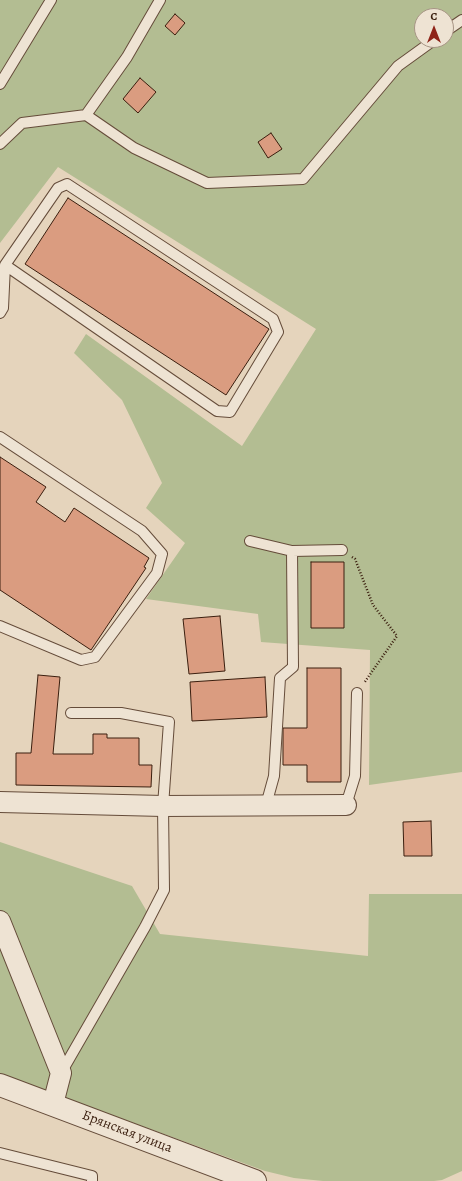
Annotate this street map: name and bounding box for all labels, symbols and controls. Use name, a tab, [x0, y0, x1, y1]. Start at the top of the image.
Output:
north arrow	[414, 8, 454, 48]
text: С	[431, 9, 437, 24]
street label: Брянская улица	[80, 1107, 174, 1157]

